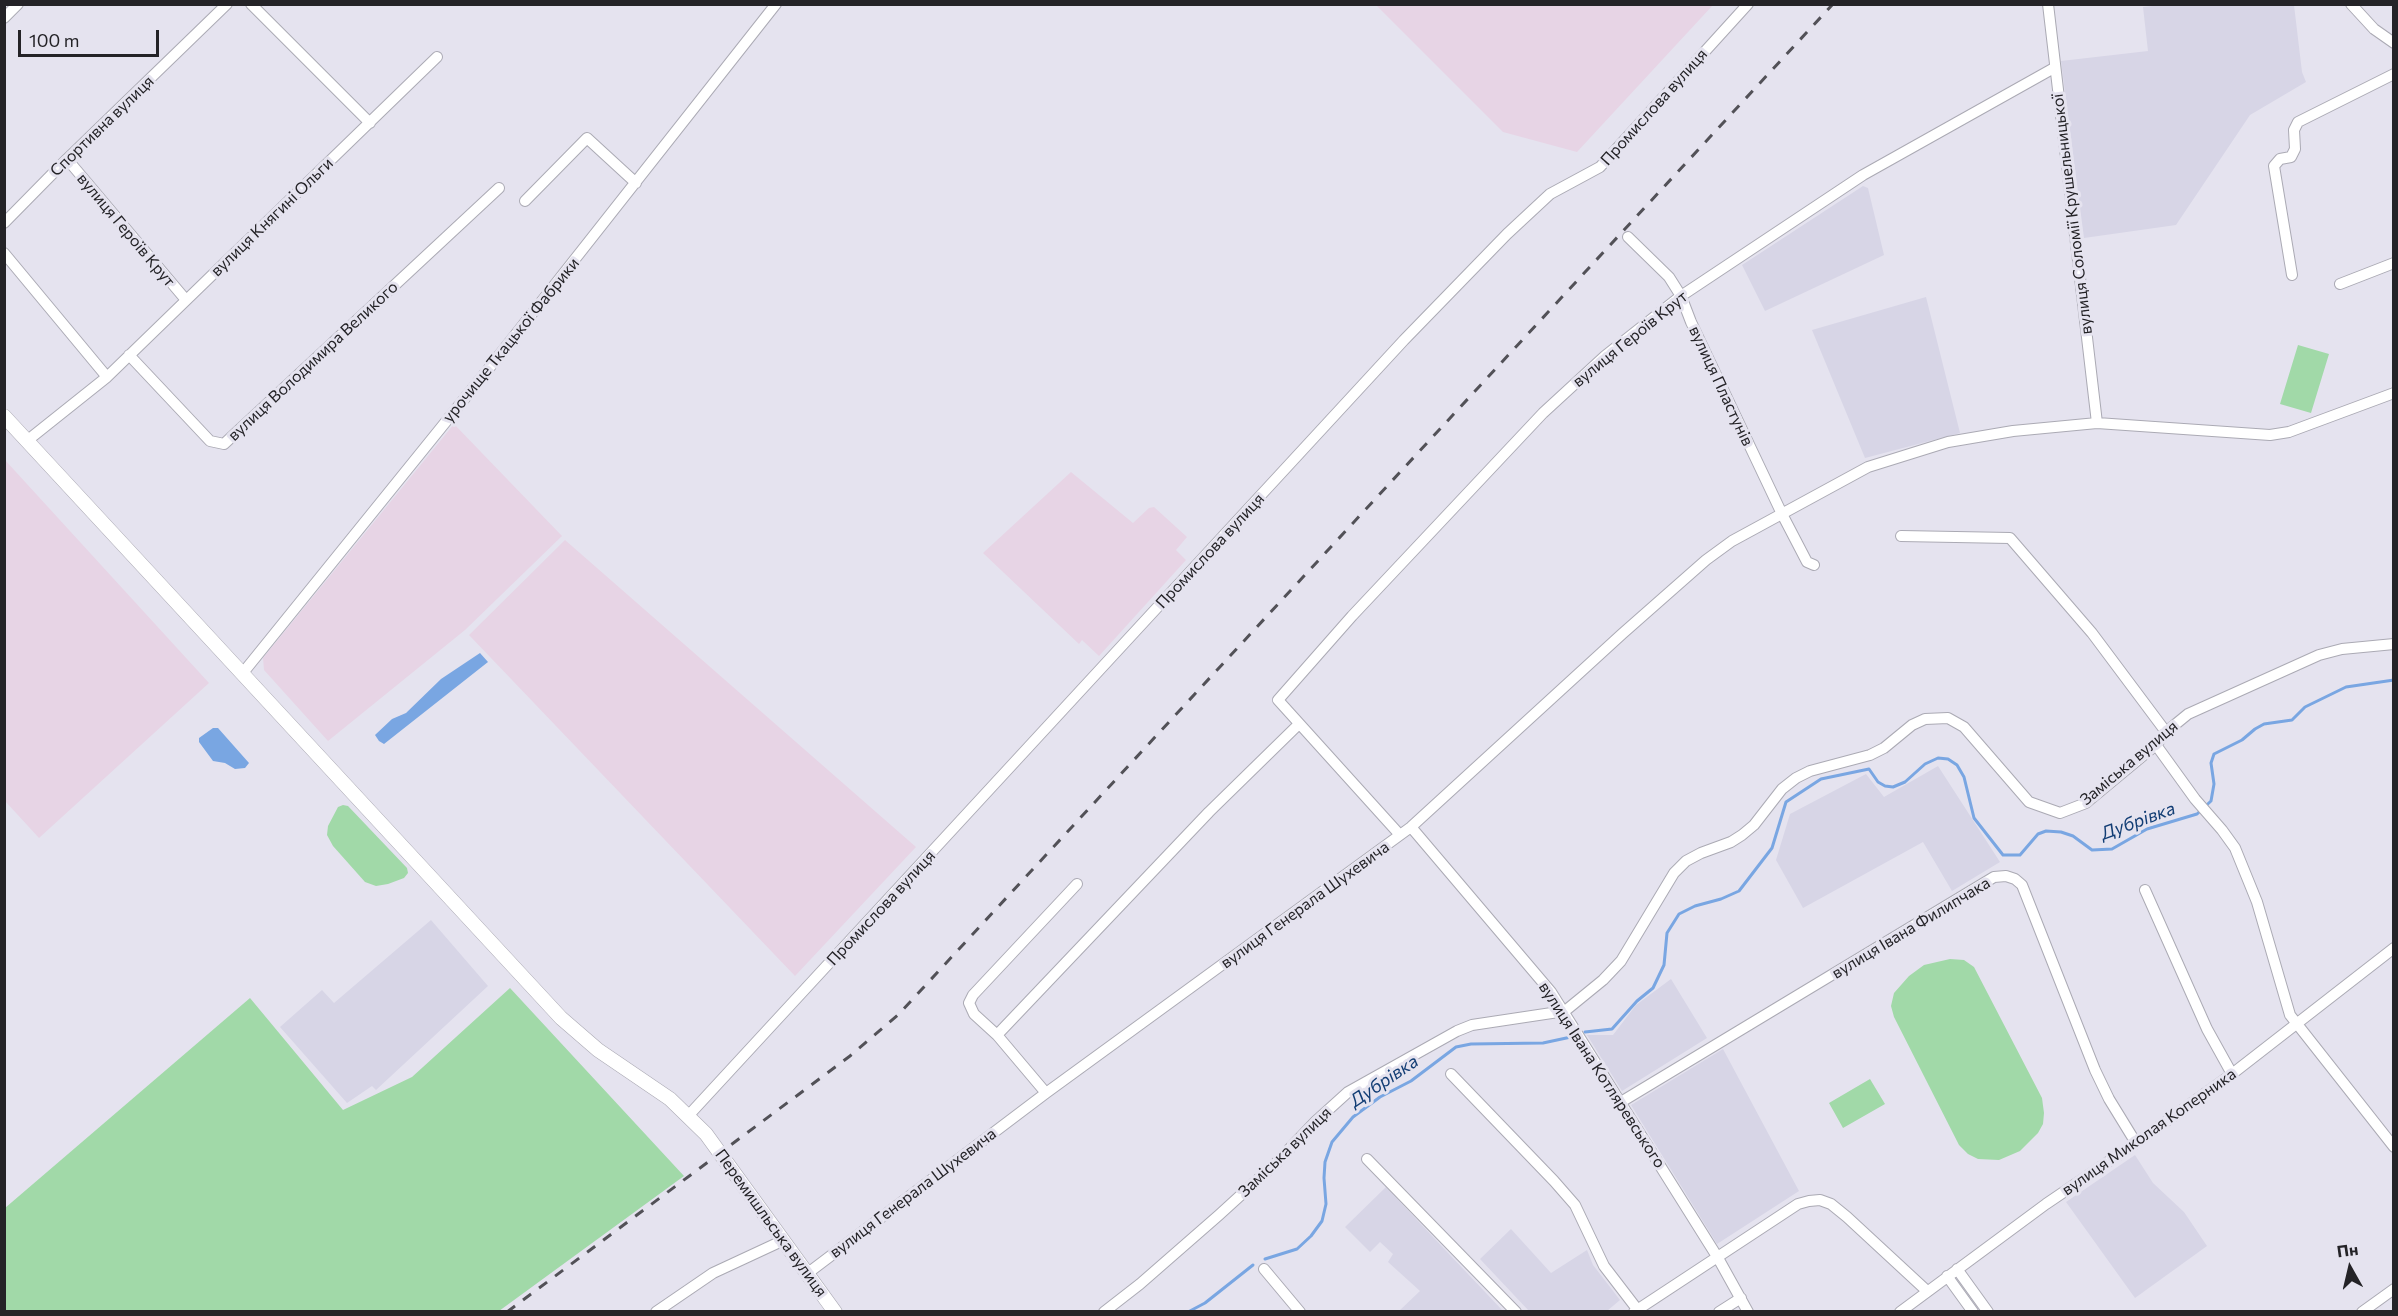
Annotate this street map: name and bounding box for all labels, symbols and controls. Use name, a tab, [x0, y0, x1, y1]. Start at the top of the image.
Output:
scale bar	[21, 18, 162, 56]
text: 100 m	[29, 29, 79, 51]
street label: Промислова вулиця	[1597, 45, 1711, 169]
street label: Спортивна вулиця	[46, 72, 158, 180]
street label: вулиця Соломії Крушельницької	[2048, 93, 2096, 335]
street label: вулиця Княгині Ольги	[207, 154, 337, 280]
street label: вулиця Героїв Крут	[73, 169, 179, 291]
street label: урочище Ткацької Фабрики	[439, 254, 583, 426]
street label: вулиця Володимира Великого	[224, 277, 402, 445]
street label: вулиця Героїв Крут	[1569, 287, 1691, 391]
street label: вулиця Пластунів	[1685, 323, 1757, 449]
street label: Промислова вулиця	[1152, 490, 1268, 612]
street label: Заміська вулиця	[2076, 717, 2182, 809]
water label: Дубрівка	[2098, 798, 2178, 844]
street label: вулиця Генерала Шухевича	[1217, 837, 1393, 973]
street label: Промислова вулиця	[823, 847, 939, 969]
street label: вулиця Івана Филипчака	[1828, 873, 1994, 983]
street label: вулиця Івана Котляревського	[1535, 978, 1669, 1172]
water label: Дубрівка	[1346, 1050, 1422, 1112]
street label: вулиця Миколая Коперника	[2058, 1064, 2240, 1200]
street label: Заміська вулиця	[1235, 1103, 1335, 1201]
street label: вулиця Генерала Шухевича	[826, 1124, 1000, 1262]
street label: Перемишльська вулиця	[711, 1145, 831, 1301]
north arrow	[2320, 1238, 2380, 1298]
text: Пн	[2336, 1239, 2359, 1261]

